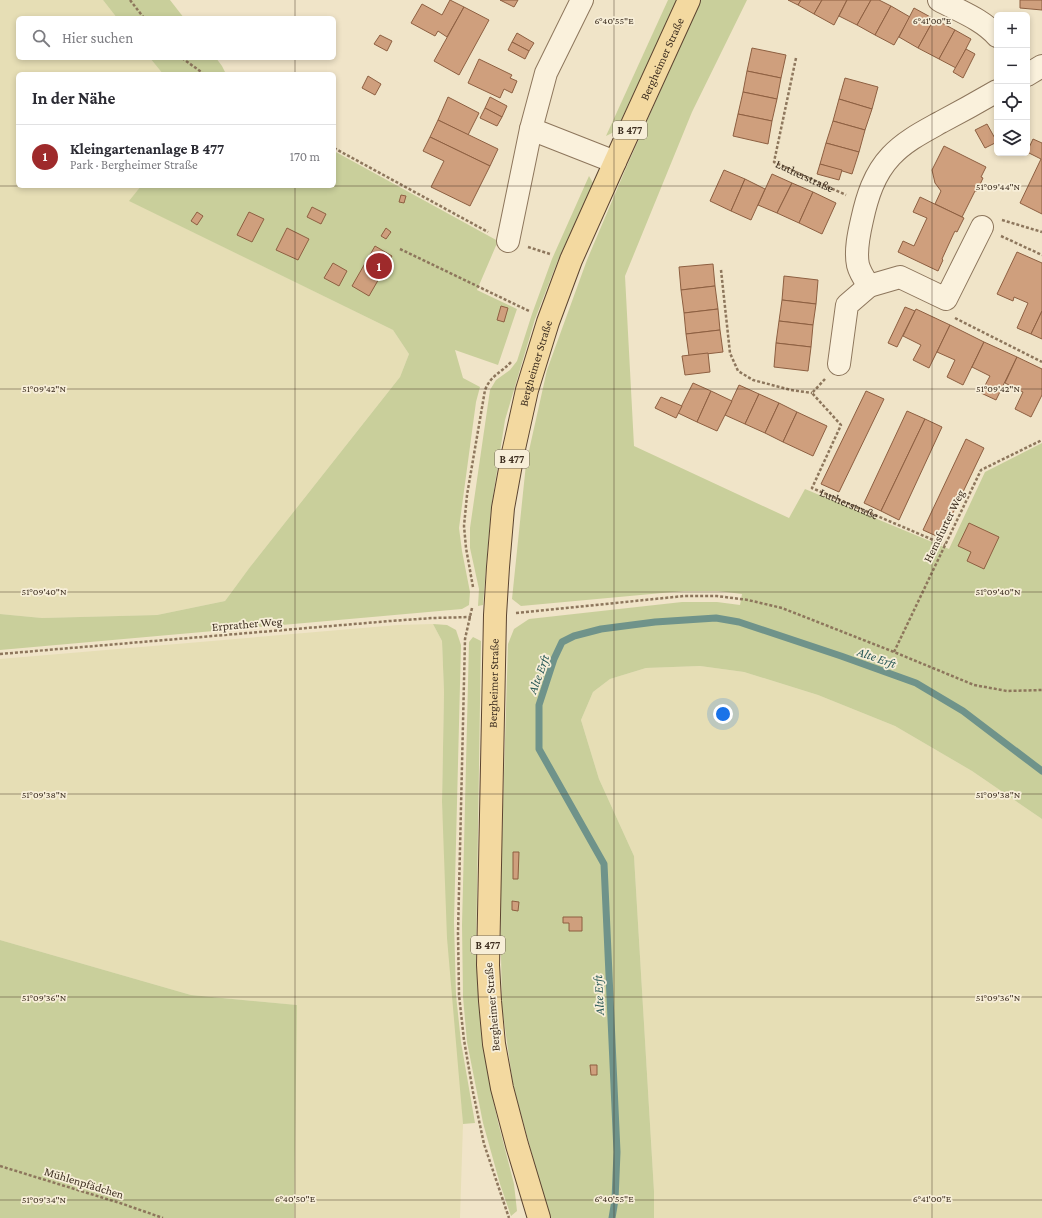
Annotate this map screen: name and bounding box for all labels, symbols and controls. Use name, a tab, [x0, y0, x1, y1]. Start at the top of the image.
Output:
map controls	[994, 12, 1030, 156]
button: +	[994, 12, 1030, 48]
text: 6°40'55"E	[594, 15, 634, 26]
street label: Bergheimer Straße	[637, 15, 687, 102]
text: 6°41'00"E	[913, 15, 952, 26]
search box	[16, 16, 336, 60]
icon: search	[30, 27, 52, 49]
text: Hier suchen	[62, 30, 133, 46]
button: −	[994, 48, 1030, 84]
button: locate	[994, 84, 1030, 120]
text: In der Nähe	[32, 89, 115, 108]
button: layers	[994, 120, 1030, 156]
road number: B 477	[613, 121, 647, 139]
text: Kleingartenanlage B 477	[70, 141, 224, 157]
text: 1	[43, 149, 47, 164]
text: 170 m	[290, 149, 320, 164]
text: Park · Bergheimer Straße	[70, 157, 198, 172]
street label: Lutherstraße	[773, 157, 836, 195]
text: 51°09'44"N	[976, 181, 1021, 192]
pin: 1	[366, 251, 392, 281]
street label: Bergheimer Straße	[517, 319, 555, 408]
text: 51°09'42"N	[22, 383, 66, 394]
text: 51°09'42"N	[976, 383, 1020, 394]
road number: B 477	[495, 450, 529, 468]
street label: Lutherstraße	[818, 485, 881, 523]
street label: Hemsfurter Weg	[920, 487, 968, 565]
text: 51°09'40"N	[22, 586, 67, 597]
text: 51°09'40"N	[976, 586, 1021, 597]
street label: Erprather Weg	[211, 614, 283, 634]
street label: Bergheimer Straße	[486, 638, 502, 728]
water label: Alte Erft	[854, 643, 899, 671]
water label: Alte Erft	[524, 652, 552, 697]
your location	[713, 704, 733, 724]
text: 51°09'38"N	[22, 789, 67, 800]
text: 51°09'38"N	[976, 789, 1021, 800]
road number: B 477	[471, 936, 505, 954]
street label: Bergheimer Straße	[481, 962, 503, 1052]
water label: Alte Erft	[590, 974, 607, 1017]
text: 51°09'36"N	[22, 992, 67, 1003]
text: 51°09'36"N	[976, 992, 1021, 1003]
street label: Mühlenpfädchen	[43, 1164, 126, 1202]
text: 6°40'50"E	[275, 1193, 316, 1204]
text: 6°40'55"E	[594, 1193, 634, 1204]
text: 6°41'00"E	[913, 1193, 952, 1204]
text: 51°09'34"N	[22, 1194, 67, 1205]

